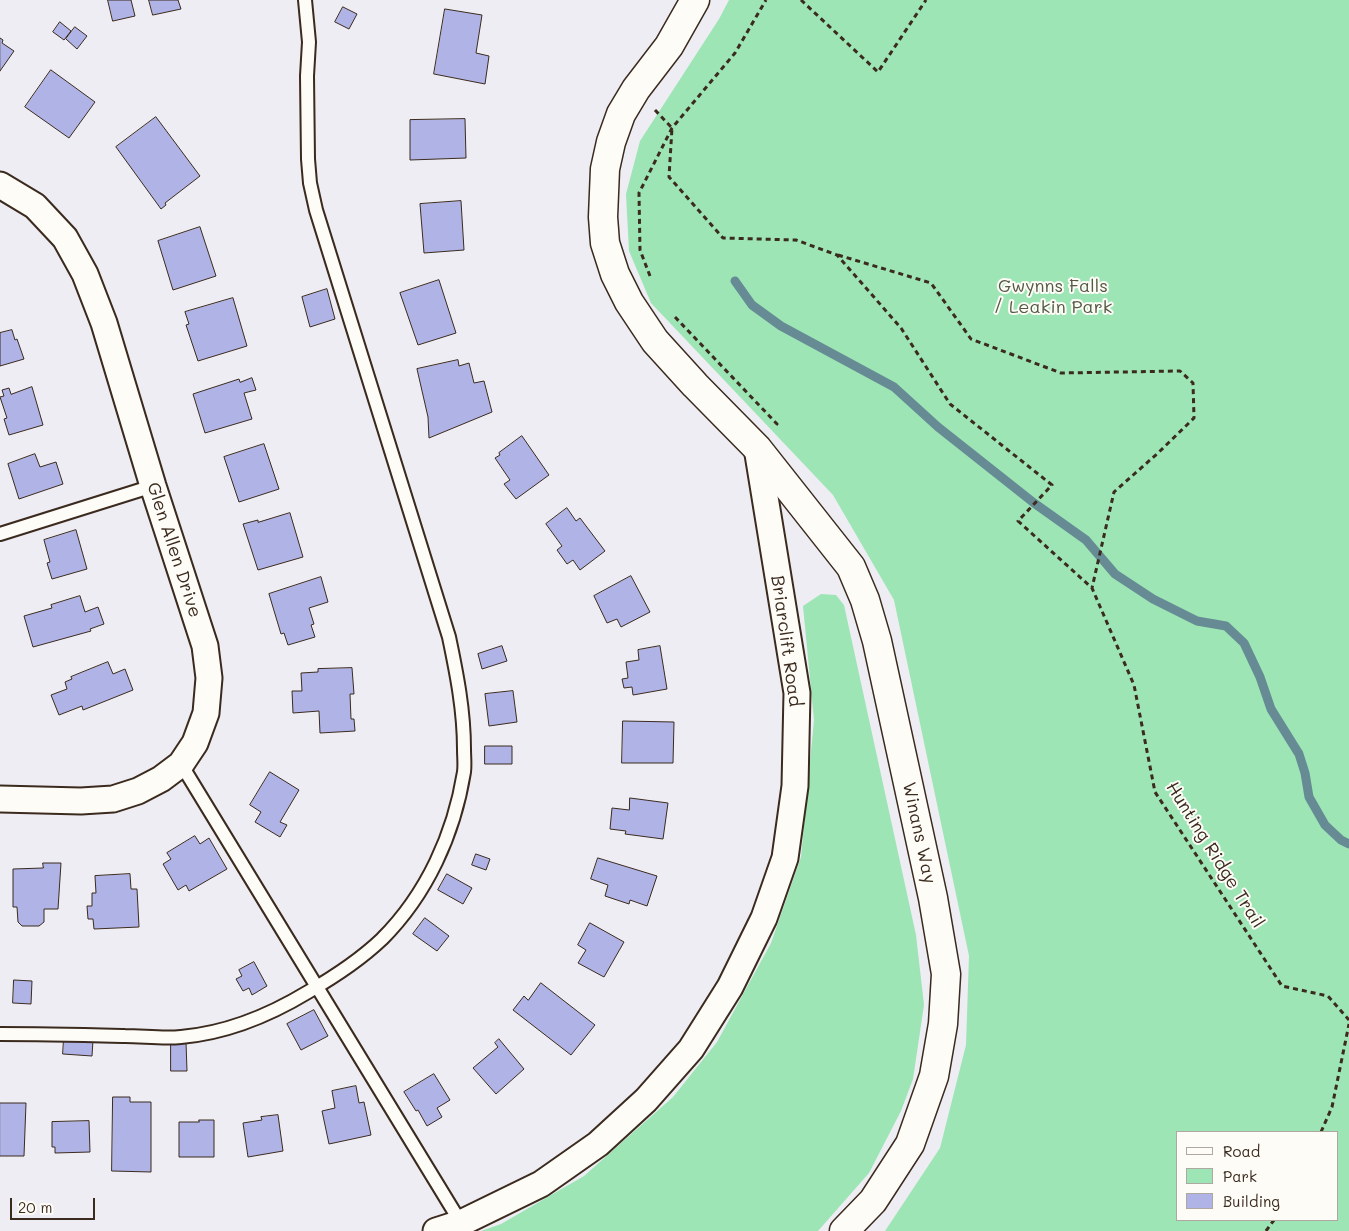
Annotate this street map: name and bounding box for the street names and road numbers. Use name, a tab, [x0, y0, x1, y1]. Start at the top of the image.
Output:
street label: Glen Allen Drive	[142, 480, 206, 620]
street label: Briarclift Road	[766, 574, 806, 708]
street label: Hunting Ridge Trail	[1161, 778, 1269, 932]
street label: Winans Way	[898, 780, 940, 886]

